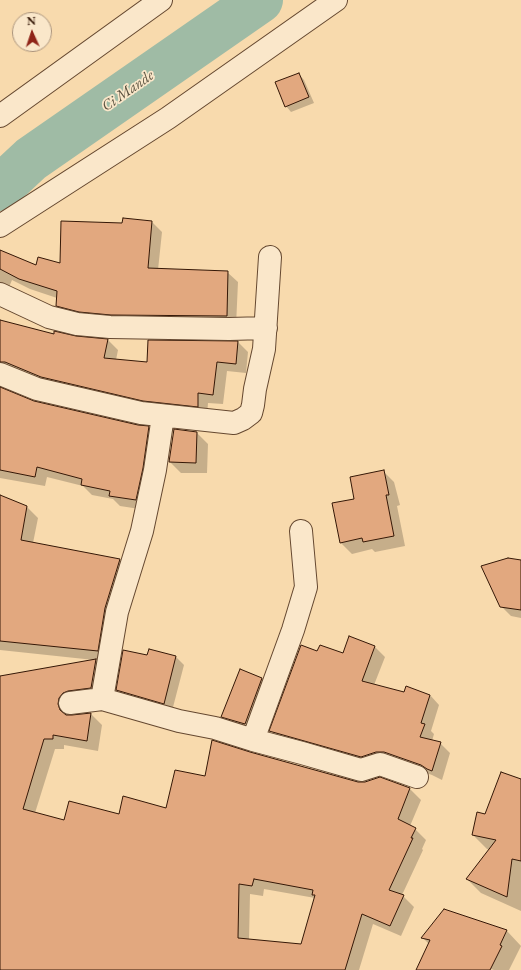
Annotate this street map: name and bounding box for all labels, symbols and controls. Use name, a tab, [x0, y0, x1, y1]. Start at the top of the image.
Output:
north arrow	[12, 12, 52, 52]
text: N	[27, 14, 36, 28]
water label: Ci Mande	[98, 67, 158, 115]

